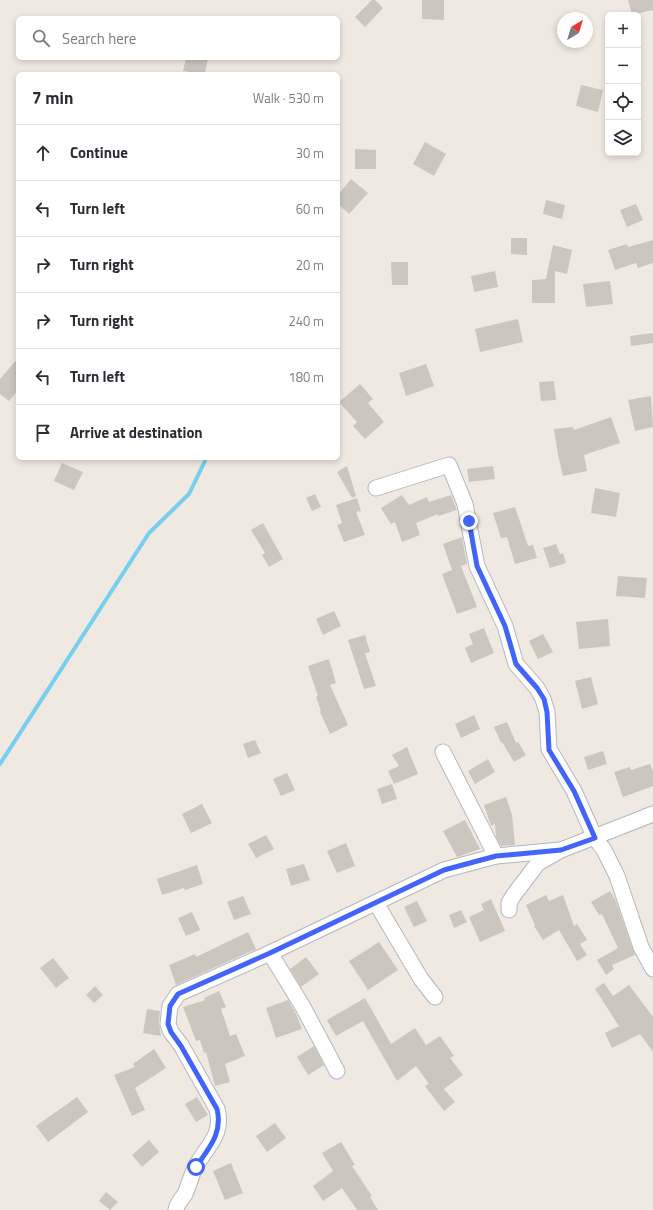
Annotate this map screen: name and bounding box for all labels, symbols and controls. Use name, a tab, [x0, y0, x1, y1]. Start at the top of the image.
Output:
north arrow	[557, 12, 593, 48]
map controls	[605, 12, 641, 156]
button: +	[605, 12, 641, 48]
search box	[16, 16, 340, 60]
icon: search	[30, 27, 52, 49]
text: Search here	[62, 27, 136, 50]
button: −	[605, 48, 641, 84]
button: locate	[605, 84, 641, 120]
text: 7 min	[32, 85, 73, 111]
text: Walk · 530 m	[253, 88, 324, 108]
button: layers	[605, 120, 641, 156]
text: Continue	[70, 141, 128, 164]
icon: ahead	[32, 142, 54, 164]
text: 30 m	[296, 143, 324, 163]
text: Turn left	[70, 197, 125, 220]
icon: left	[32, 198, 54, 220]
text: 60 m	[296, 199, 324, 219]
text: Turn right	[70, 253, 134, 276]
icon: right	[32, 254, 54, 276]
text: 20 m	[296, 255, 324, 275]
text: Turn right	[70, 309, 134, 332]
icon: right	[32, 310, 54, 332]
text: 240 m	[288, 311, 324, 331]
text: Turn left	[70, 365, 125, 388]
icon: left	[32, 366, 54, 388]
text: 180 m	[288, 367, 324, 387]
text: Arrive at destination	[70, 421, 203, 444]
icon: arrive	[32, 422, 54, 444]
route end	[460, 512, 478, 530]
route start	[187, 1158, 205, 1176]

